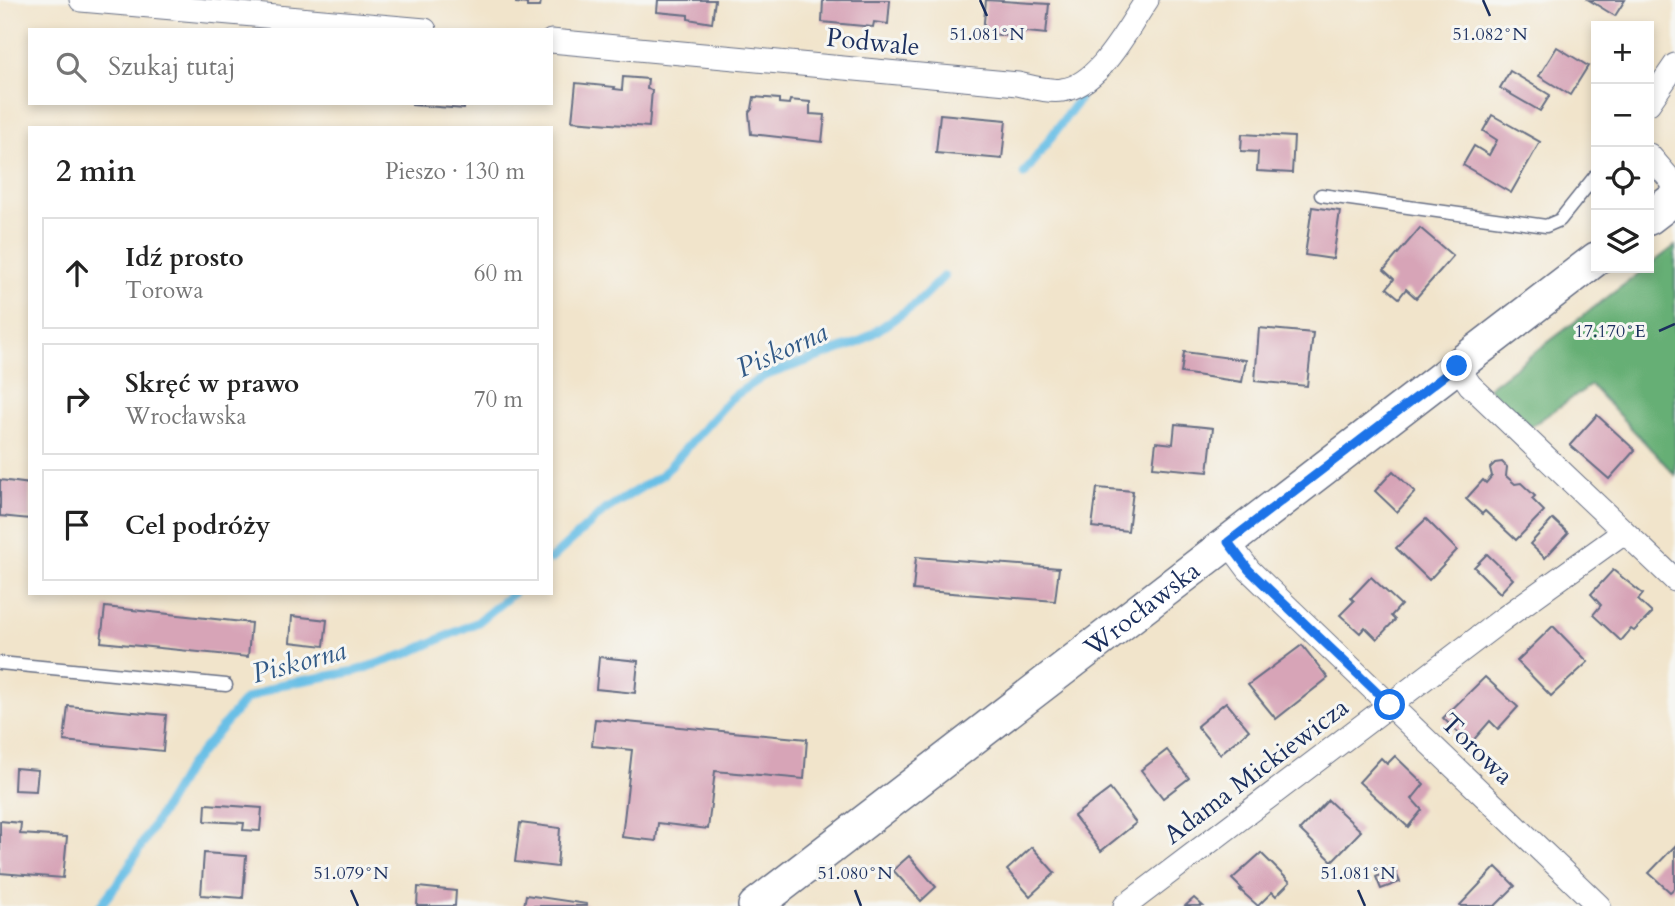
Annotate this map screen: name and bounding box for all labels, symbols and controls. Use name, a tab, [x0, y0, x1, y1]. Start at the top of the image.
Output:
street label: Podwale	[825, 20, 921, 64]
map controls	[1591, 21, 1654, 273]
button: +	[1591, 21, 1654, 84]
text: 51.081°N	[949, 22, 1025, 47]
text: 51.082°N	[1452, 22, 1528, 47]
search box	[28, 28, 553, 105]
icon: search	[52, 48, 90, 86]
text: Szukaj tutaj	[108, 49, 236, 84]
button: −	[1591, 84, 1654, 147]
button: locate	[1591, 147, 1654, 210]
text: 2 min	[56, 151, 136, 192]
text: Pieszo · 130 m	[385, 156, 525, 187]
button: layers	[1591, 210, 1654, 273]
text: Idź prosto	[125, 240, 244, 275]
icon: ahead	[58, 254, 96, 292]
text: 60 m	[474, 258, 523, 289]
text: Torowa	[125, 275, 204, 306]
water label: Piskorna	[730, 313, 834, 387]
text: 17.170°E	[1575, 319, 1646, 344]
route end	[1441, 350, 1472, 381]
text: Skręć w prawo	[125, 366, 299, 401]
icon: right	[58, 380, 96, 418]
text: 70 m	[474, 384, 523, 415]
text: Wrocławska	[125, 401, 246, 432]
icon: arrive	[58, 506, 96, 544]
text: Cel podróży	[125, 508, 271, 543]
street label: Wrocławska	[1076, 553, 1207, 665]
water label: Piskorna	[248, 631, 350, 693]
route start	[1374, 689, 1405, 720]
street label: Adama Mickiewicza	[1156, 690, 1356, 852]
street label: Torowa	[1433, 706, 1521, 792]
text: 51.079°N	[313, 861, 389, 886]
text: 51.080°N	[817, 861, 893, 886]
text: 51.081°N	[1320, 861, 1396, 886]

